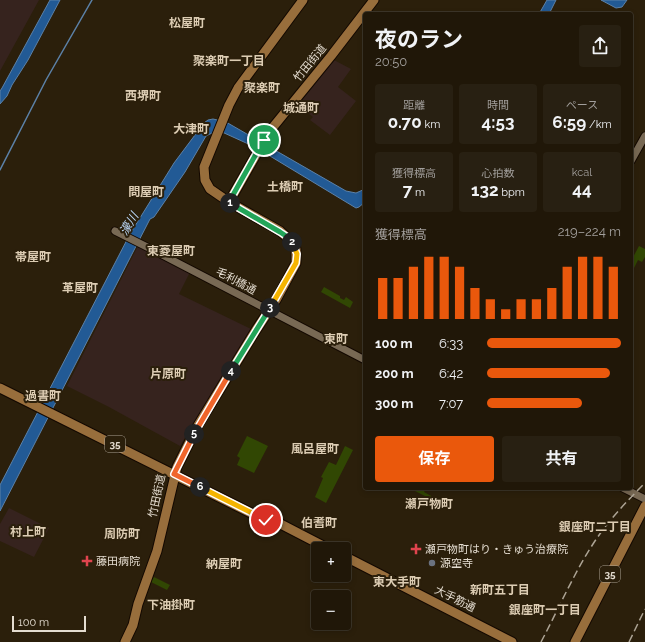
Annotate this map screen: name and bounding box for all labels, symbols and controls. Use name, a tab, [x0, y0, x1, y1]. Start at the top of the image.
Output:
district label: 松屋町	[169, 16, 205, 30]
button: share	[579, 25, 621, 67]
text: 夜のラン	[375, 26, 463, 52]
street label: 竹田街道	[291, 42, 329, 84]
district label: 聚楽町一丁目	[193, 54, 265, 68]
text: 20:50	[375, 54, 407, 69]
district label: 聚楽町	[244, 81, 280, 95]
district label: 西堺町	[125, 89, 161, 103]
text: 距離	[403, 99, 425, 112]
text: 時間	[487, 99, 509, 112]
text: ペース	[566, 99, 598, 112]
district label: 城通町	[283, 101, 319, 115]
text: 0.70	[388, 112, 422, 132]
text: 4:53	[482, 112, 514, 132]
text: 6:59	[552, 112, 586, 132]
text: km	[422, 118, 440, 131]
text: /km	[586, 118, 612, 131]
district label: 大津町	[173, 122, 209, 136]
pin	[247, 123, 281, 157]
icon: arrive	[253, 129, 275, 151]
text: kcal	[572, 166, 592, 179]
text: 獲得標高	[392, 167, 436, 180]
text: 心拍数	[482, 167, 515, 180]
text: 44	[572, 179, 592, 199]
district label: 土橋町	[267, 180, 303, 194]
text: 7	[403, 180, 412, 200]
text: 132	[471, 180, 498, 200]
district label: 問屋町	[128, 185, 164, 199]
text: m	[412, 186, 425, 199]
text: bpm	[498, 186, 525, 199]
pin: 1	[220, 193, 240, 213]
text: 1	[227, 196, 233, 209]
water label: 濠川	[117, 208, 142, 238]
text: 219–224 m	[558, 224, 621, 239]
text: 獲得標高	[375, 227, 427, 242]
pin: 2	[282, 232, 302, 252]
text: 2	[289, 235, 295, 248]
district label: 東菱屋町	[147, 244, 195, 258]
district label: 帯屋町	[15, 250, 51, 264]
street label: 毛利橋通	[214, 265, 258, 297]
district label: 革屋町	[62, 281, 98, 295]
pin: 3	[260, 298, 280, 318]
text: 3	[267, 301, 273, 314]
district label: 東町	[324, 332, 348, 346]
text: 100 m	[375, 336, 413, 351]
text: 6:33	[439, 336, 463, 351]
pin: 4	[221, 361, 241, 381]
text: 4	[228, 364, 234, 377]
text: 200 m	[375, 366, 414, 381]
text: 6:42	[439, 366, 463, 381]
district label: 片原町	[150, 367, 186, 381]
district label: 過書町	[25, 389, 61, 403]
text: 300 m	[375, 396, 413, 411]
text: 7:07	[439, 396, 463, 411]
pin: 5	[184, 424, 204, 444]
text: 5	[191, 427, 197, 440]
road number: 35	[105, 436, 125, 452]
button: 保存	[375, 436, 494, 482]
button: 共有	[502, 436, 621, 482]
district label: 風呂屋町	[291, 442, 339, 456]
street label: 竹田街道	[146, 473, 168, 519]
pin: 6	[190, 477, 210, 497]
text: 6	[197, 480, 203, 493]
district label: 瀬戸物町	[405, 497, 453, 511]
pin	[249, 503, 283, 537]
icon: check	[255, 509, 277, 531]
district label: 伯耆町	[301, 516, 337, 530]
district label: 銀座町二丁目	[558, 520, 631, 534]
district label: 村上町	[10, 525, 46, 539]
district label: 周防町	[104, 527, 140, 541]
map controls	[311, 542, 351, 630]
button: +	[311, 542, 351, 582]
marker: 瀬戸物町はり・きゅう治療院	[410, 543, 422, 555]
place label: 瀬戸物町はり・きゅう治療院	[425, 543, 568, 556]
marker: 藤田病院	[81, 555, 93, 567]
place label: 藤田病院	[96, 555, 140, 568]
district label: 納屋町	[206, 557, 242, 571]
place label: 源空寺	[440, 557, 473, 570]
marker: 源空寺	[427, 558, 437, 568]
road number: 35	[600, 566, 620, 582]
district label: 東大手町	[373, 575, 421, 589]
street label: 大手筋通	[432, 583, 478, 615]
district label: 新町五丁目	[470, 583, 530, 597]
button: −	[311, 590, 351, 630]
district label: 下油掛町	[147, 598, 195, 612]
district label: 銀座町一丁目	[508, 603, 581, 617]
scale bar	[12, 614, 86, 633]
text: 100 m	[18, 616, 49, 629]

